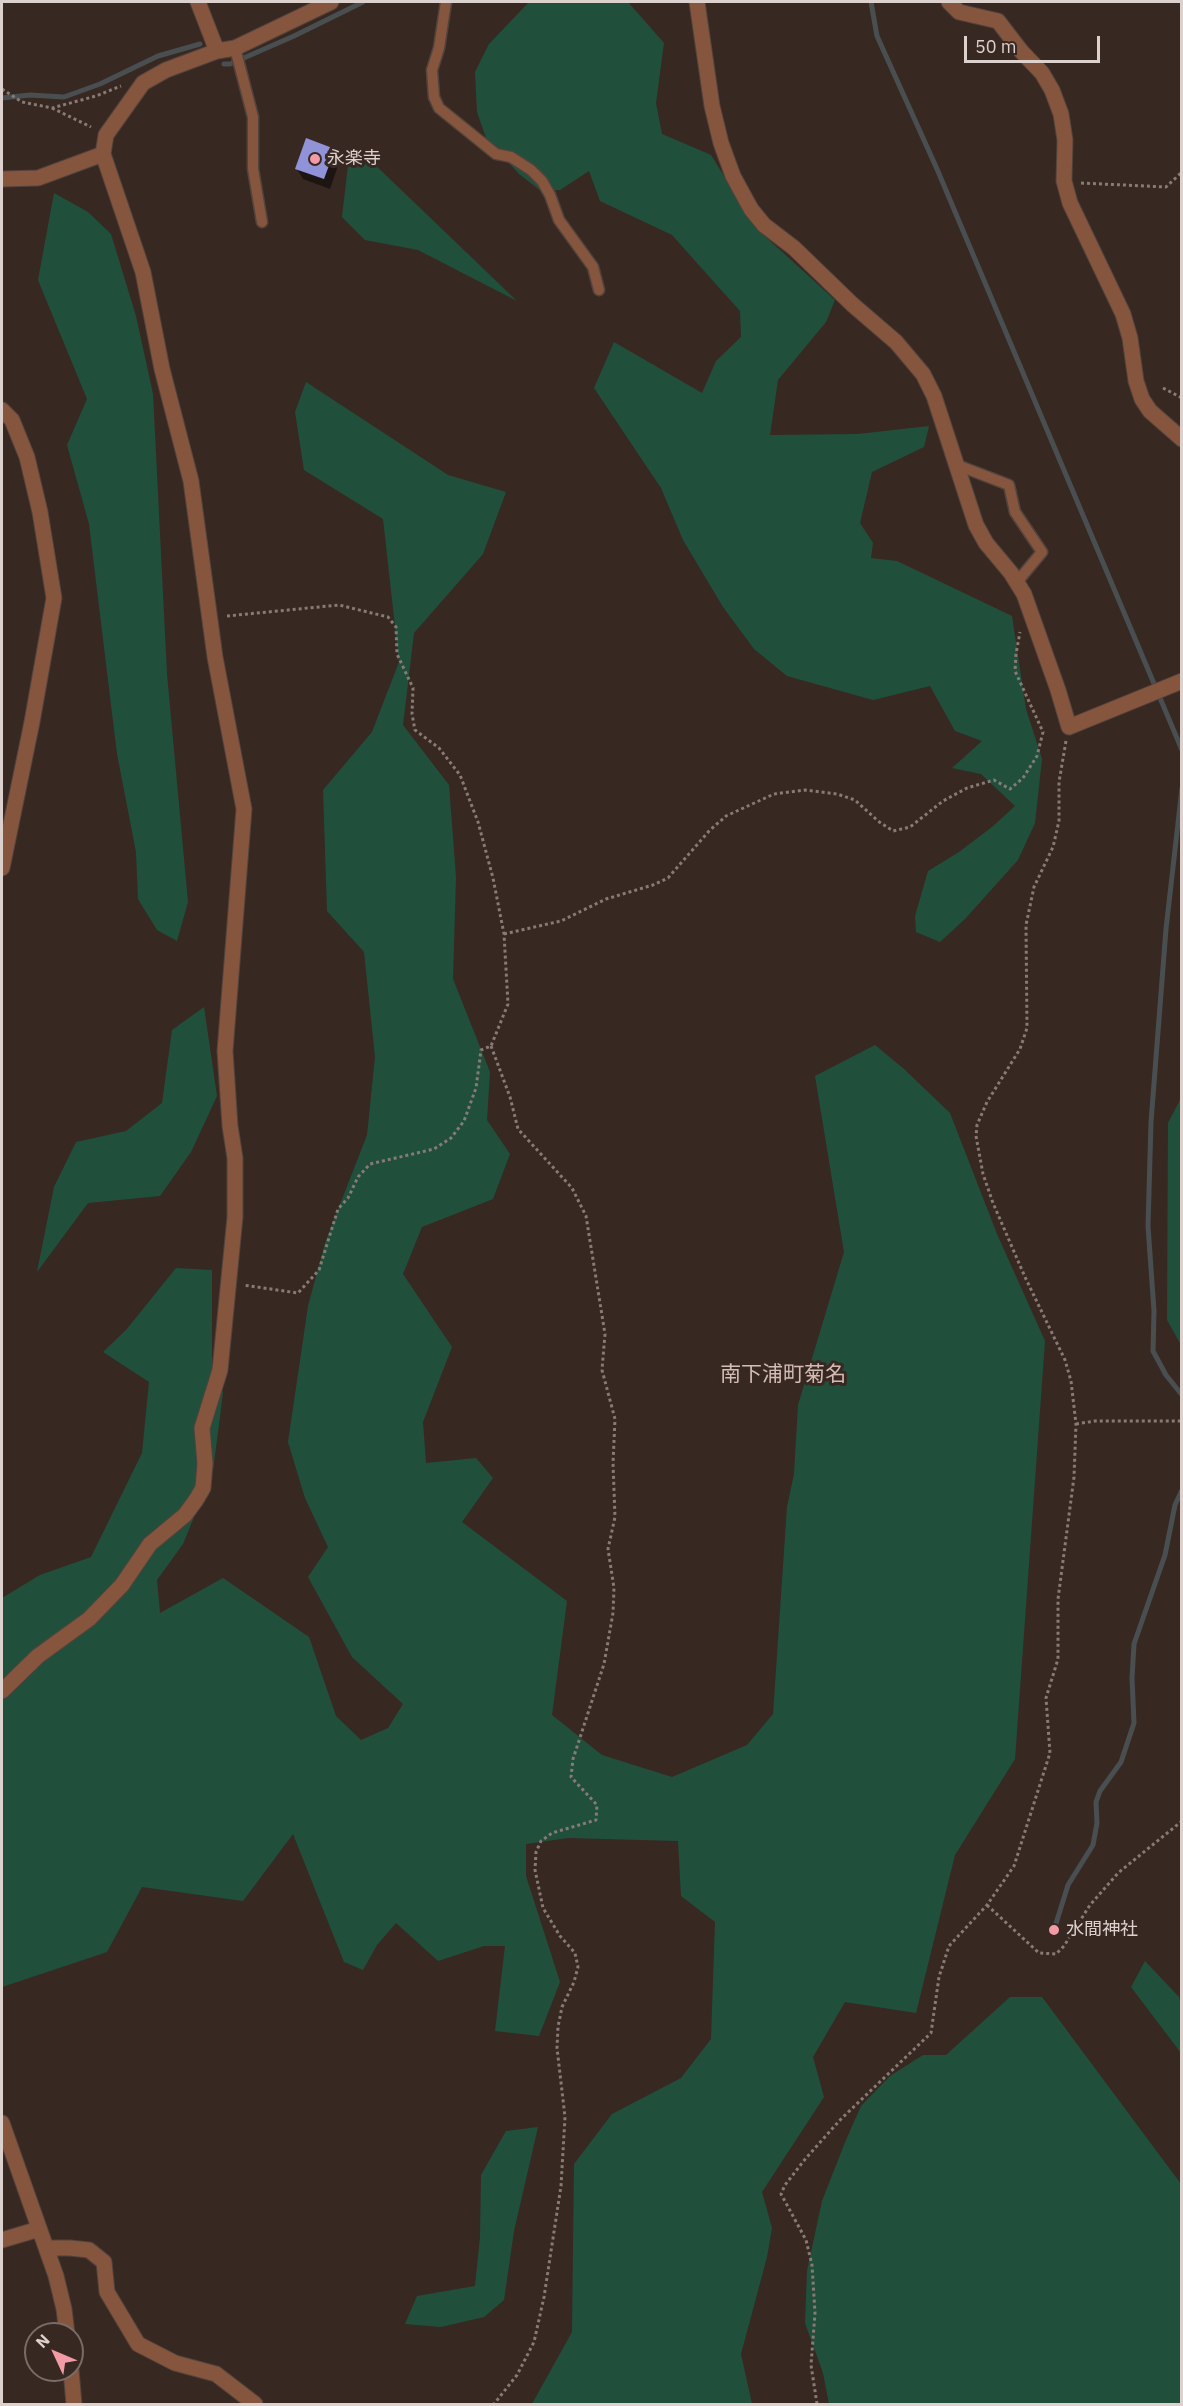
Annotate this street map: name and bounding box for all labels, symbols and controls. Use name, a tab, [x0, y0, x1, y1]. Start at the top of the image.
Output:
scale bar	[967, 24, 1104, 62]
text: 50 m	[975, 35, 1017, 58]
place label: 永楽寺	[327, 148, 381, 170]
marker: 永楽寺	[308, 152, 322, 166]
district label: 南下浦町菊名	[720, 1362, 846, 1388]
place label: 水間神社	[1066, 1919, 1138, 1941]
marker: 水間神社	[1047, 1923, 1061, 1937]
north arrow	[24, 2322, 84, 2382]
text: N	[31, 2330, 54, 2352]

